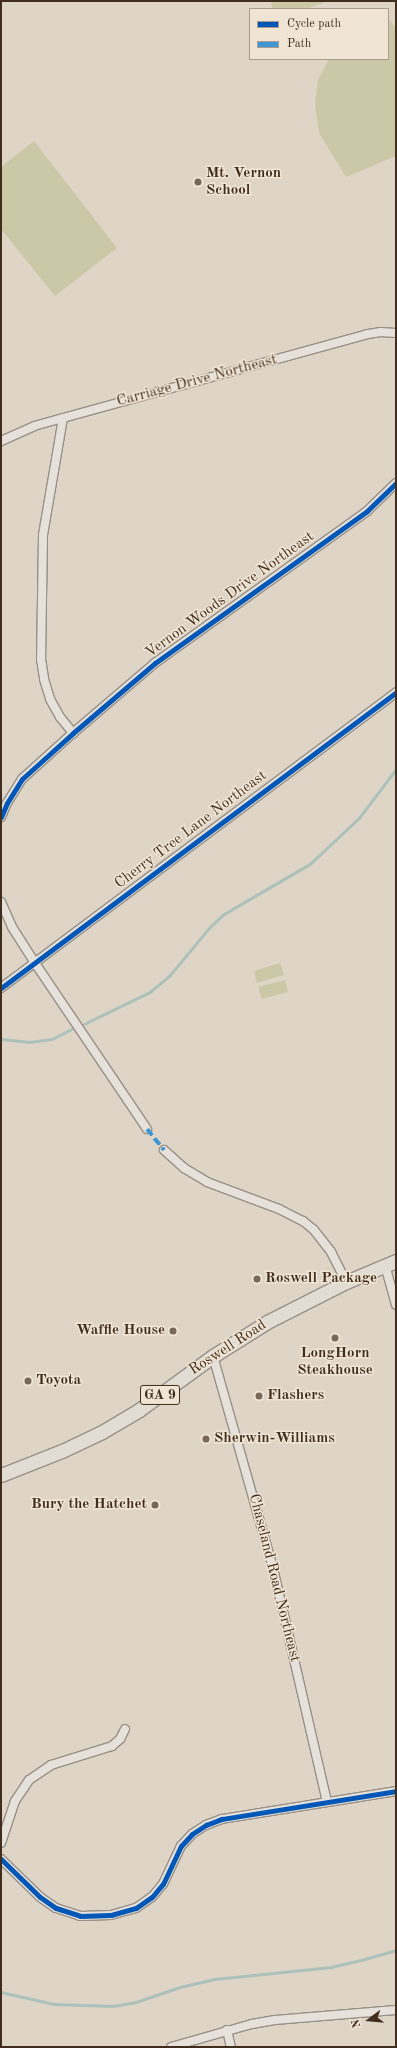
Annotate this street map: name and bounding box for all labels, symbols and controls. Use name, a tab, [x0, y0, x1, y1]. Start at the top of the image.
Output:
legend	[249, 8, 389, 60]
text: Cycle path	[287, 18, 341, 30]
text: Path	[287, 38, 311, 50]
place label: Mt. Vernon School	[206, 164, 281, 199]
marker: Mt. Vernon School	[193, 177, 203, 187]
street label: Carriage Drive Northeast	[115, 351, 279, 411]
street label: Vernon Woods Drive Northeast	[142, 528, 318, 662]
street label: Cherry Tree Lane Northeast	[111, 767, 271, 893]
place label: Roswell Package	[265, 1270, 377, 1288]
marker: Roswell Package	[252, 1274, 262, 1284]
street label: Roswell Road	[186, 1316, 270, 1380]
place label: Waffle House	[76, 1322, 165, 1340]
marker: Waffle House	[168, 1326, 178, 1336]
marker: LongHorn Steakhouse	[330, 1333, 340, 1343]
place label: LongHorn Steakhouse	[297, 1344, 373, 1379]
place label: Toyota	[36, 1372, 81, 1390]
marker: Toyota	[23, 1376, 33, 1386]
road number: GA 9	[140, 1383, 180, 1407]
place label: Flashers	[267, 1387, 324, 1405]
marker: Flashers	[254, 1391, 264, 1401]
place label: Sherwin-Williams	[214, 1430, 335, 1448]
marker: Sherwin-Williams	[201, 1434, 211, 1444]
street label: Chaseland Road Northeast	[244, 1492, 304, 1664]
place label: Bury the Hatchet	[31, 1496, 147, 1514]
marker: Bury the Hatchet	[150, 1500, 160, 1510]
north arrow	[349, 2000, 389, 2040]
text: N	[351, 2018, 363, 2029]

